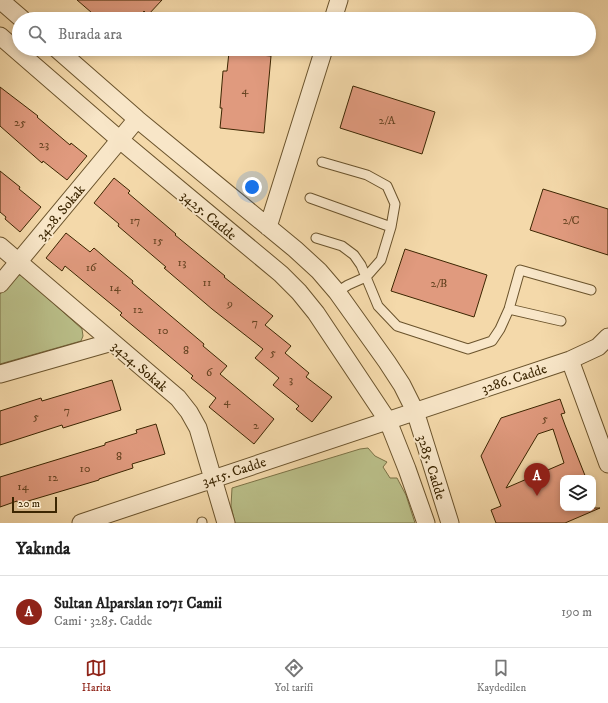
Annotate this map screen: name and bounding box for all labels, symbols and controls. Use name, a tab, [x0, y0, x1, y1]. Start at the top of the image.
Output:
search box	[12, 12, 596, 56]
icon: search	[26, 23, 48, 45]
text: Burada ara	[58, 25, 122, 44]
house number: 4	[242, 83, 250, 98]
house number: 2/A	[379, 113, 396, 128]
house number: 25	[14, 115, 26, 130]
house number: 23	[39, 137, 49, 152]
your location	[242, 177, 262, 197]
street label: 3428. Sokak	[32, 181, 89, 244]
street label: 3425. Cadde	[177, 187, 240, 245]
house number: 17	[130, 213, 140, 228]
house number: 2/C	[562, 213, 580, 228]
house number: 15	[153, 233, 163, 248]
house number: 13	[178, 255, 186, 270]
house number: 16	[86, 260, 97, 275]
house number: 11	[203, 275, 211, 290]
house number: 2/B	[431, 276, 447, 291]
house number: 14	[109, 280, 122, 295]
house number: 9	[226, 296, 233, 311]
house number: 12	[133, 302, 143, 317]
house number: 7	[252, 315, 258, 330]
house number: 10	[158, 323, 168, 338]
street label: 3424. Sokak	[107, 337, 171, 396]
house number: 8	[183, 343, 189, 358]
house number: 5	[270, 345, 276, 360]
street label: 3286. Cadde	[479, 360, 549, 398]
house number: 6	[206, 365, 213, 380]
house number: 3	[289, 372, 293, 387]
house number: 4	[224, 394, 232, 409]
house number: 7	[64, 403, 70, 418]
house number: 5	[33, 409, 39, 424]
house number: 5	[542, 411, 548, 426]
house number: 2	[253, 418, 259, 433]
street label: 3285. Cadde	[413, 433, 449, 502]
house number: 8	[116, 449, 122, 464]
street label: 3415. Cadde	[200, 453, 269, 491]
house number: 10	[80, 461, 90, 476]
pin: A	[524, 463, 550, 496]
house number: 12	[48, 470, 58, 485]
map controls	[560, 475, 596, 511]
button: layers	[560, 475, 596, 511]
house number: 14	[17, 479, 30, 494]
scale bar	[12, 495, 57, 514]
text: 20 m	[18, 497, 40, 511]
text: Yakında	[16, 538, 70, 560]
text: Sultan Alparslan 1071 Camii	[54, 594, 222, 613]
text: A	[25, 604, 33, 620]
text: 190 m	[561, 604, 592, 620]
text: Cami · 3285. Cadde	[54, 613, 152, 629]
tab: Harita	[82, 657, 111, 695]
tab: Yol tarifi	[274, 657, 313, 695]
tab: Kaydedilen	[477, 657, 526, 695]

